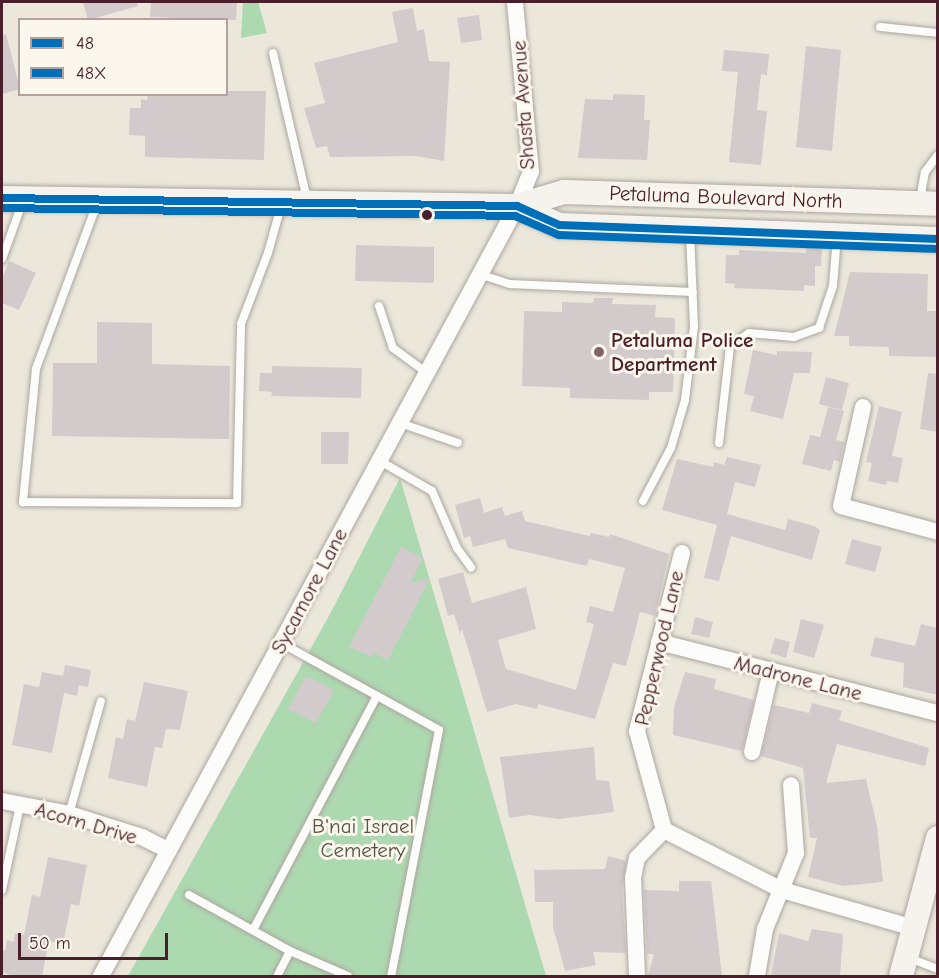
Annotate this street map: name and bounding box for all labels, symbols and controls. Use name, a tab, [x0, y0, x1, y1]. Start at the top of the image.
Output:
legend	[18, 18, 228, 96]
text: 48	[76, 33, 94, 54]
street label: Shasta Avenue	[506, 39, 540, 171]
text: 48X	[76, 63, 106, 84]
street label: Petaluma Boulevard North	[609, 180, 843, 214]
unlabelled marker	[421, 209, 433, 221]
place label: Petaluma Police Department	[611, 327, 753, 377]
marker: Petaluma Police Department	[592, 345, 606, 359]
street label: Sycamore Lane	[265, 524, 353, 658]
street label: Pepperwood Lane	[629, 568, 689, 728]
street label: Madrone Lane	[731, 650, 865, 706]
street label: Acorn Drive	[32, 796, 140, 850]
park label: B'nai Israel Cemetery	[312, 813, 414, 863]
scale bar	[21, 921, 171, 959]
text: 50 m	[29, 933, 71, 954]

